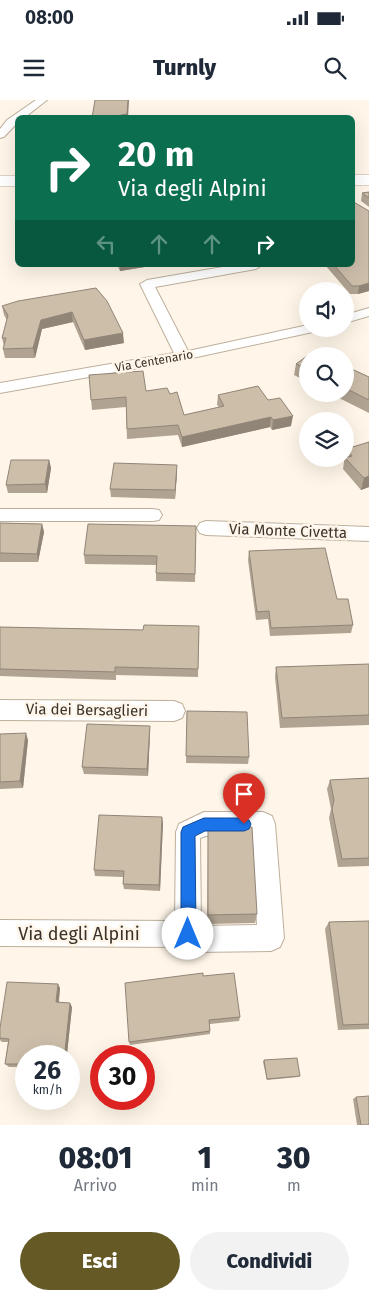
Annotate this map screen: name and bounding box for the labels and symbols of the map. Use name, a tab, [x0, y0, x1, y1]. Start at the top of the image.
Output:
street label: Via Centenario	[114, 347, 194, 375]
street label: Via Monte Civetta	[229, 520, 347, 542]
street label: Via dei Bersaglieri	[26, 700, 148, 720]
pin	[223, 773, 265, 824]
position arrow	[161, 907, 213, 959]
street label: Via degli Alpini	[18, 923, 140, 945]
speed limit sign: 30	[90, 1045, 155, 1110]

